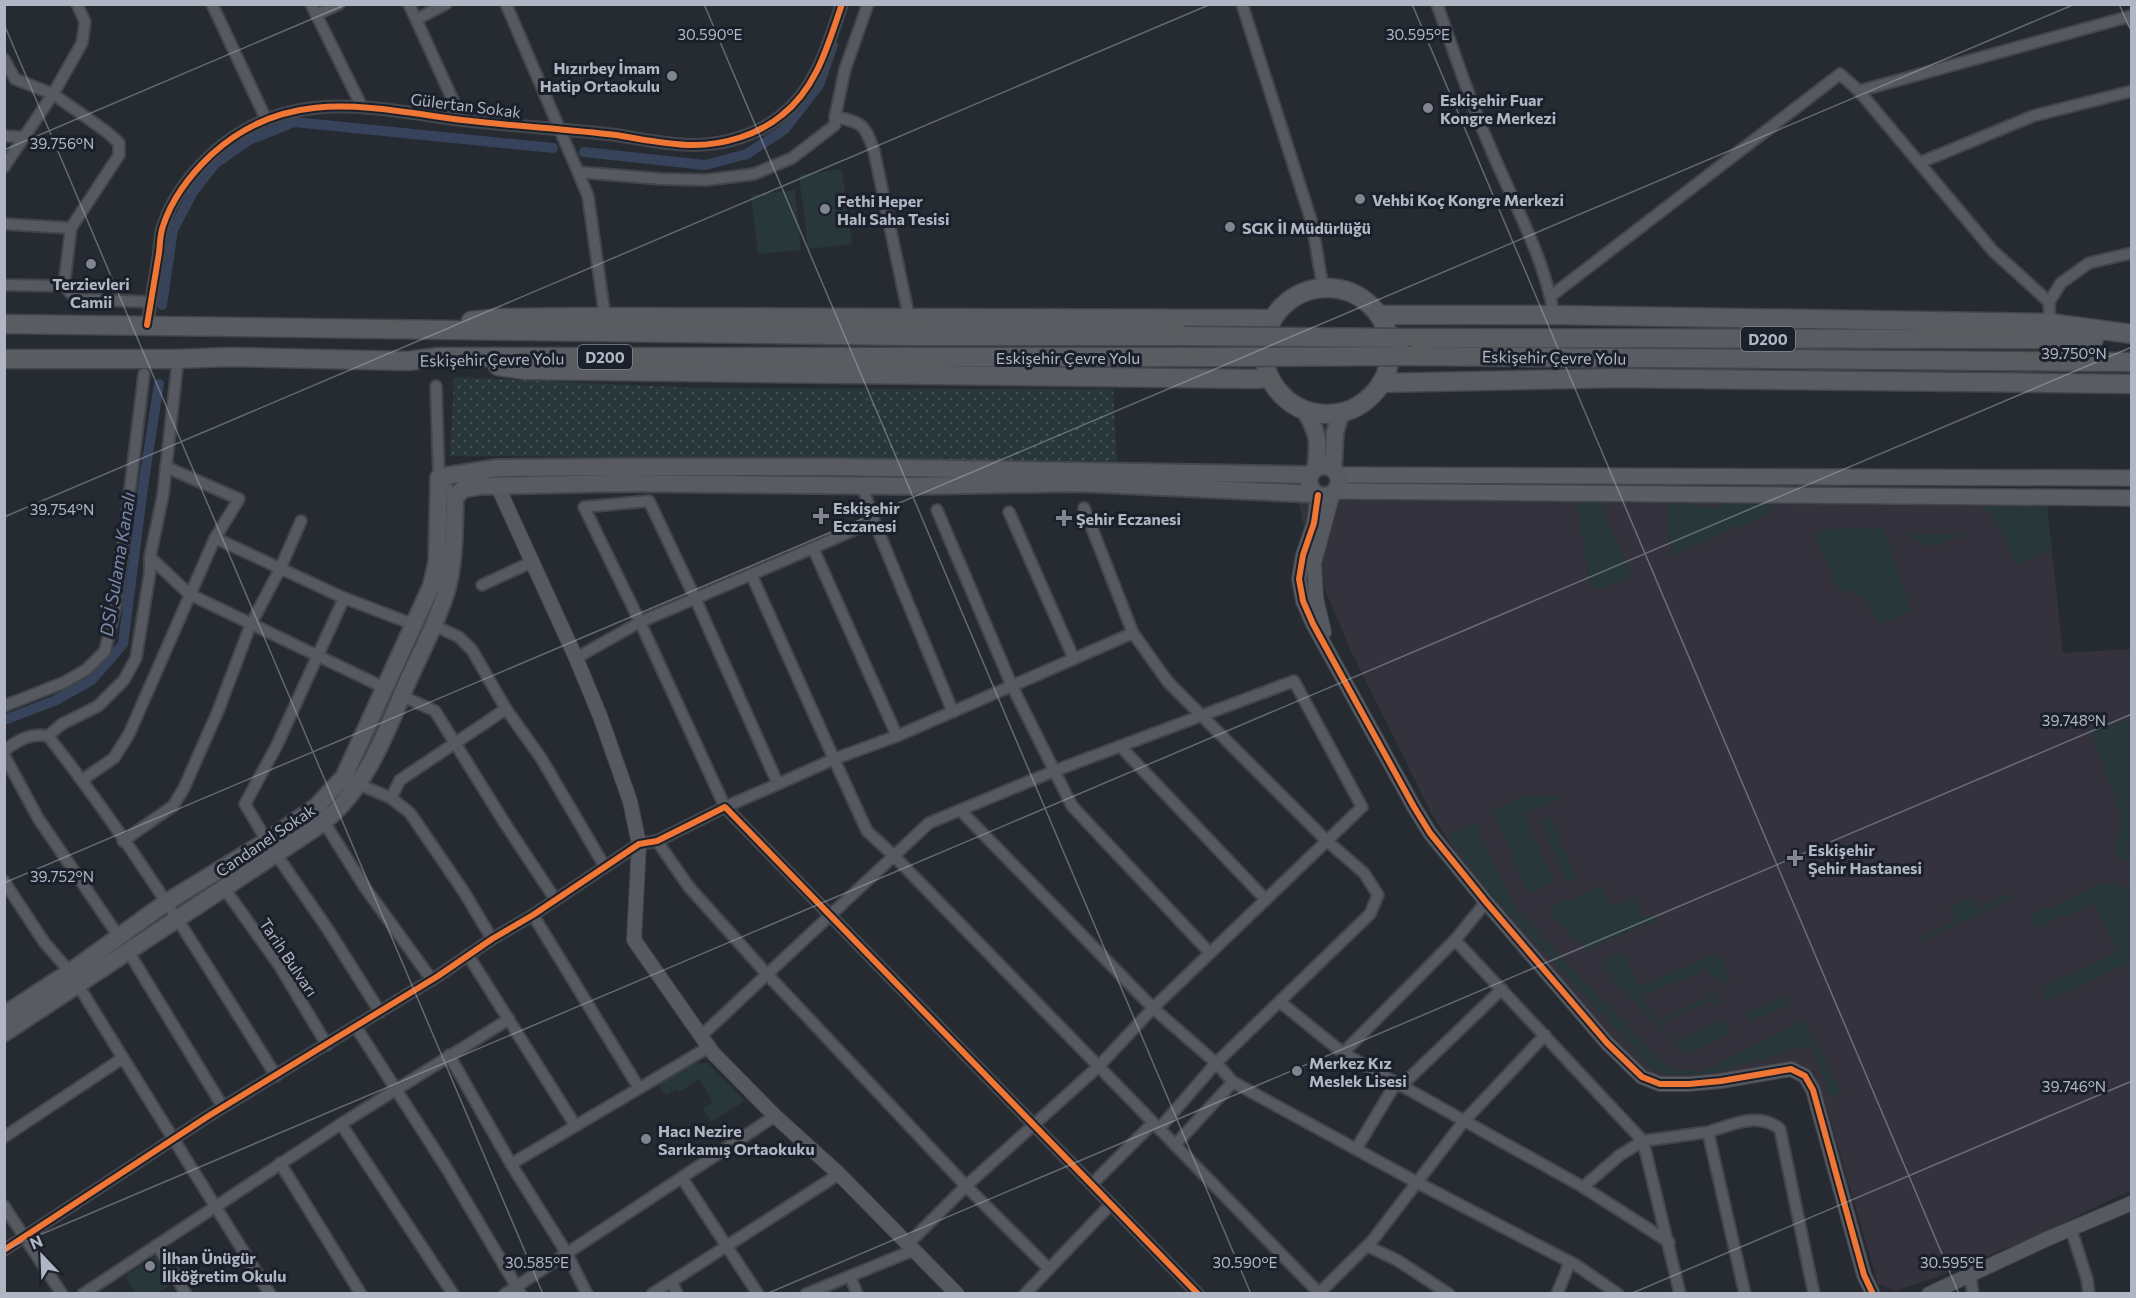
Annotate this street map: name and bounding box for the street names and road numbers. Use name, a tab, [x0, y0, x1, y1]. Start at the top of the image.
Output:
street label: Gülertan Sokak	[410, 89, 523, 121]
road number: D200	[1741, 327, 1795, 351]
road number: D200	[578, 345, 632, 369]
street label: Eskişehir Çevre Yolu	[1482, 346, 1626, 368]
street label: Eskişehir Çevre Yolu	[420, 348, 564, 370]
street label: Eskişehir Çevre Yolu	[996, 348, 1140, 367]
street label: Candanel Sokak	[212, 800, 318, 880]
street label: Tarih Bulvarı	[256, 914, 322, 1000]

